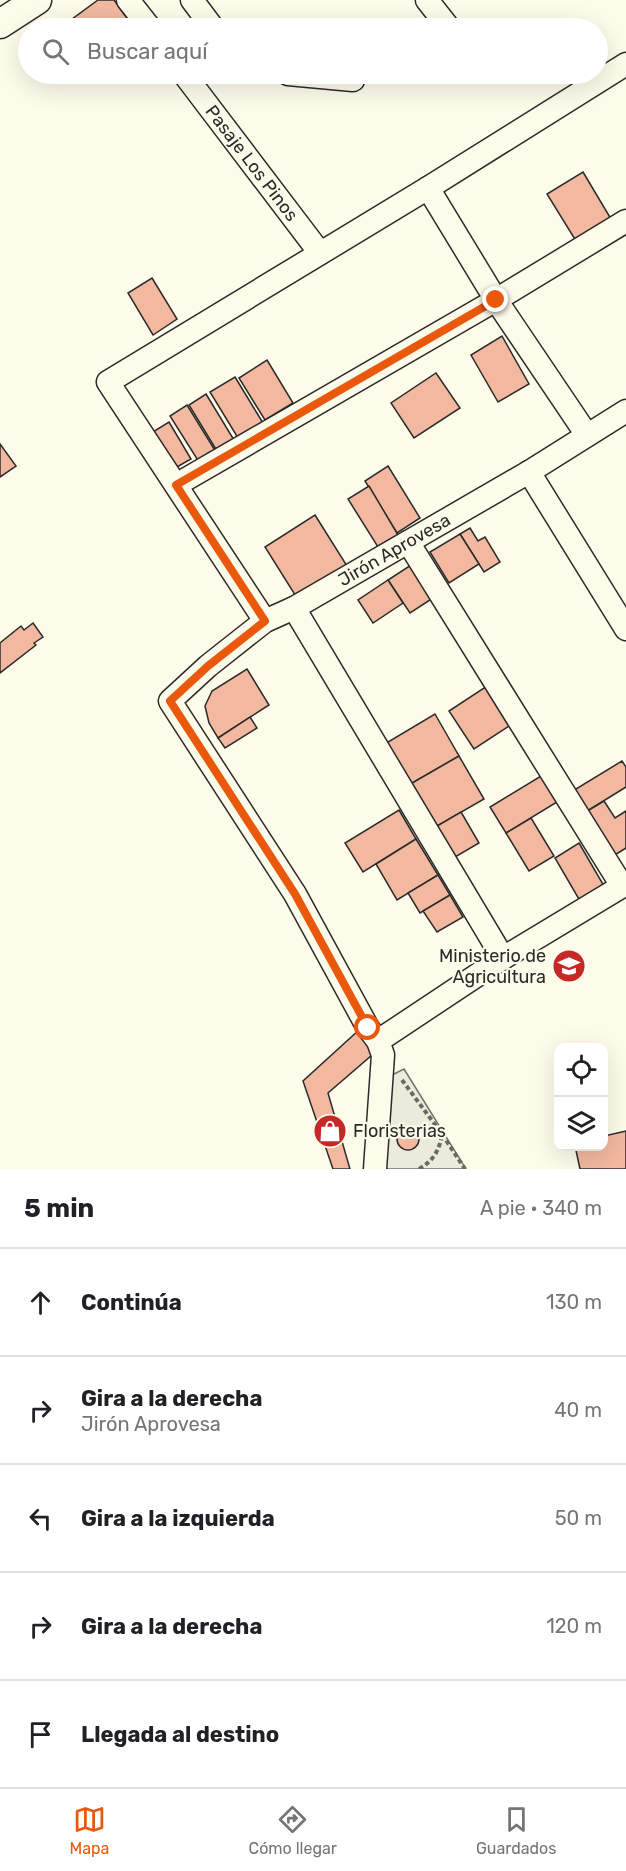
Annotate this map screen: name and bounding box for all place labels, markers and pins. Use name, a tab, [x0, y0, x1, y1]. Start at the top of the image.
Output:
place label: Ministerio de Agricultura	[439, 945, 546, 988]
school or university icon: Ministerio de Agricultura	[551, 948, 587, 984]
shop icon: Floristerias	[312, 1113, 348, 1149]
place label: Floristerias	[353, 1120, 446, 1142]

